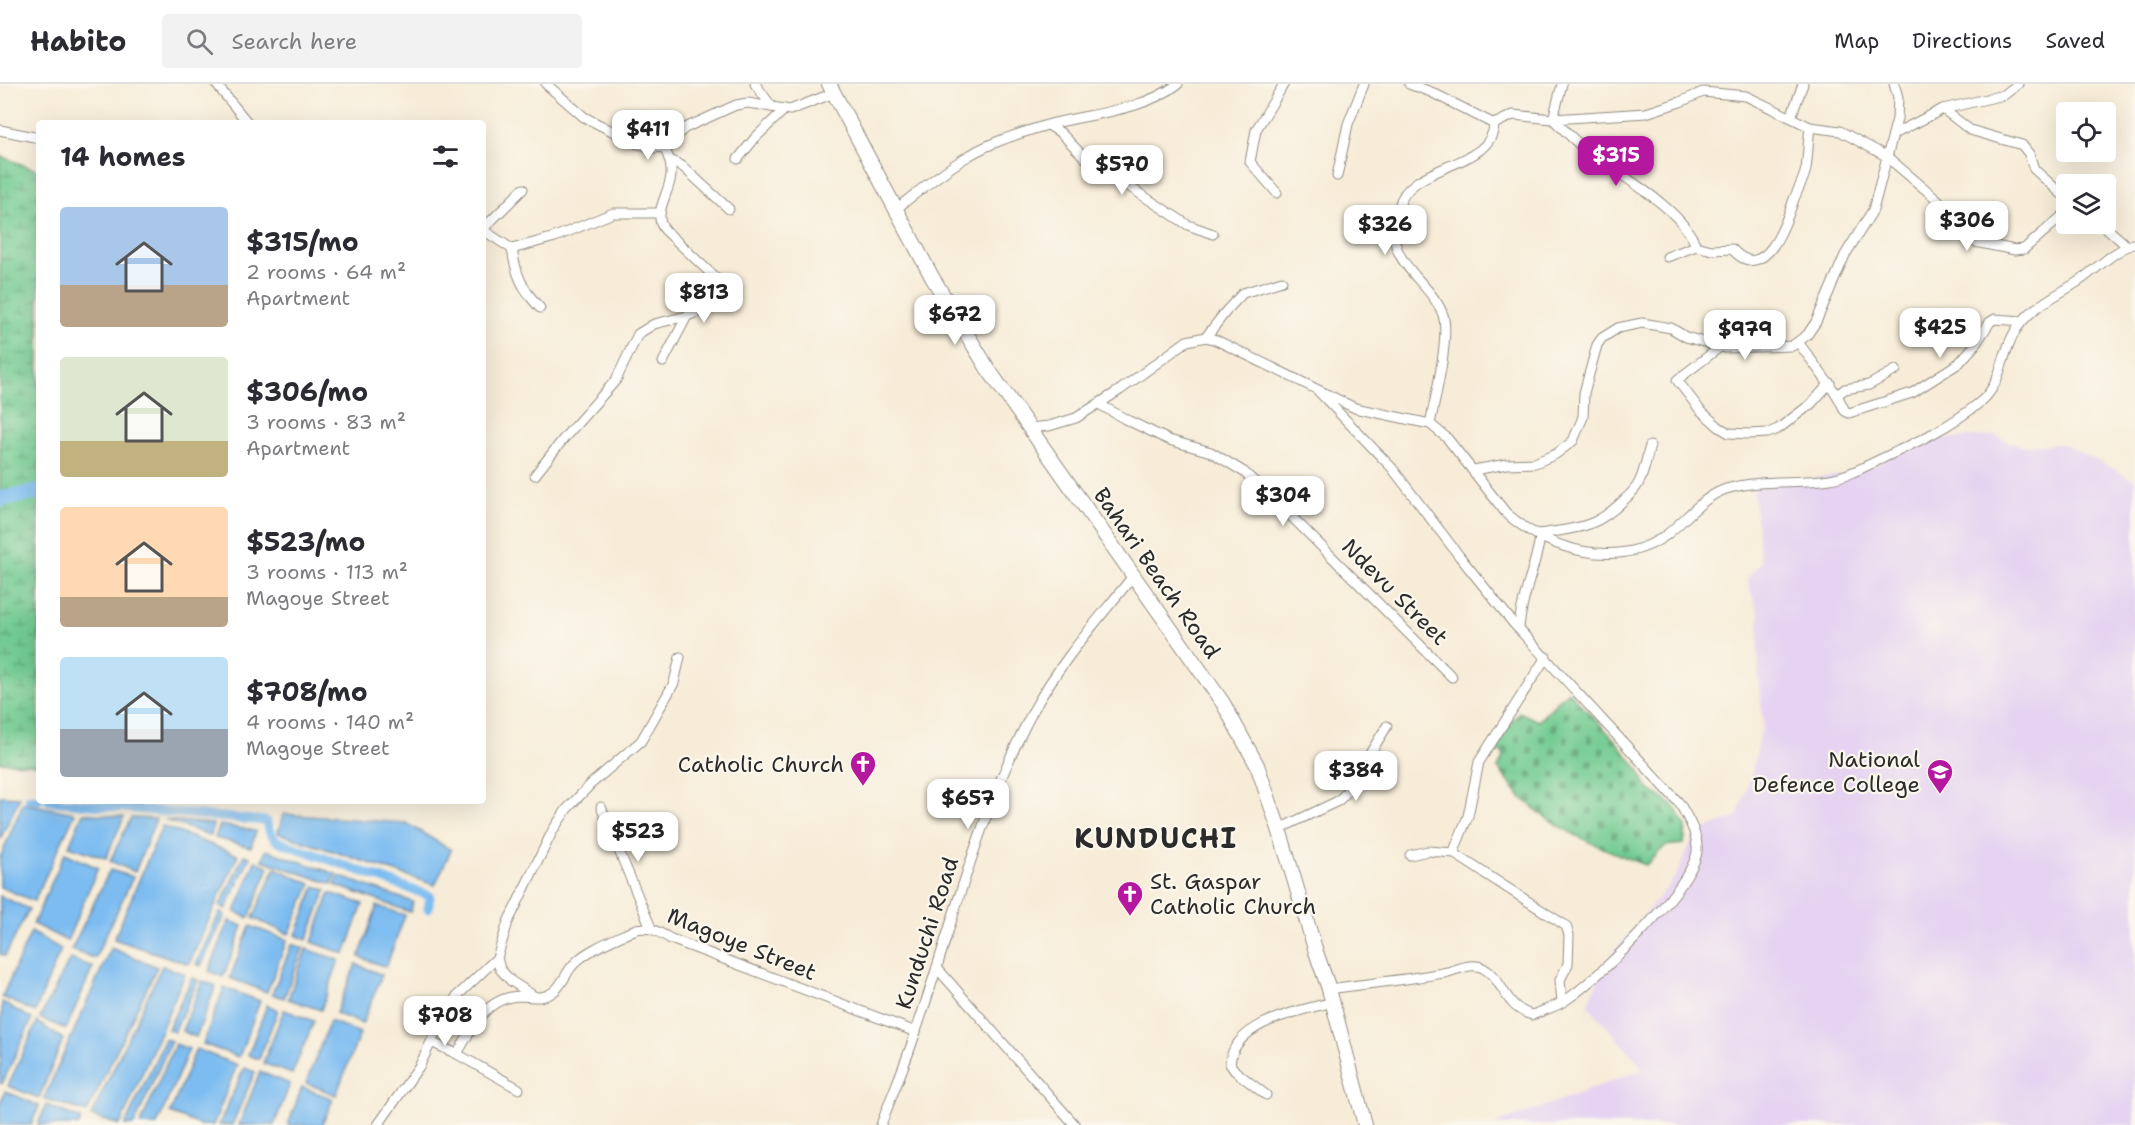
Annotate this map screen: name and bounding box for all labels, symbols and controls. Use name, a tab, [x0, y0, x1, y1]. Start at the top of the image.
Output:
search box	[162, 14, 582, 68]
text: Habito	[30, 22, 126, 60]
icon: search	[183, 25, 216, 58]
text: Search here	[231, 27, 357, 56]
text: Map	[1834, 27, 1879, 55]
text: Directions	[1912, 27, 2012, 55]
text: Saved	[2045, 27, 2105, 55]
map controls	[2056, 102, 2116, 234]
button: locate	[2056, 102, 2116, 162]
pin: $411	[612, 110, 684, 161]
text: $411	[626, 116, 670, 142]
pin: $315	[1580, 136, 1652, 187]
text: 14 homes	[60, 139, 186, 174]
icon: filters	[429, 140, 462, 173]
text: $315	[1592, 142, 1640, 168]
pin: $570	[1086, 145, 1158, 196]
text: $570	[1095, 151, 1149, 177]
button: layers	[2056, 174, 2116, 234]
pin: $306	[1931, 201, 2003, 252]
pin: $326	[1349, 205, 1421, 256]
text: $306	[1939, 207, 1995, 233]
text: $326	[1358, 211, 1412, 237]
text: $315/mo	[246, 224, 359, 259]
icon: home	[108, 231, 180, 303]
text: 2 rooms · 64 m²	[246, 259, 406, 285]
pin: $813	[668, 273, 740, 324]
text: $813	[679, 279, 729, 305]
text: Apartment	[246, 285, 350, 311]
pin: $672	[919, 295, 991, 346]
text: $672	[928, 301, 982, 327]
pin: $425	[1904, 308, 1976, 359]
pin: $979	[1709, 310, 1781, 361]
text: $425	[1914, 314, 1966, 340]
text: $979	[1718, 316, 1772, 342]
text: $306/mo	[246, 374, 368, 409]
icon: home	[108, 381, 180, 453]
text: 3 rooms · 83 m²	[246, 409, 406, 435]
text: Apartment	[246, 435, 350, 461]
pin: $304	[1247, 476, 1319, 527]
street label: Bahari Beach Road	[1087, 482, 1227, 664]
text: $304	[1255, 482, 1311, 508]
text: $523/mo	[246, 524, 365, 559]
icon: home	[108, 531, 180, 603]
street label: Ndevu Street	[1336, 533, 1454, 651]
text: 3 rooms · 113 m²	[246, 559, 408, 585]
text: Magoye Street	[246, 585, 390, 611]
text: $708/mo	[246, 674, 368, 709]
icon: home	[108, 681, 180, 753]
text: 4 rooms · 140 m²	[246, 709, 414, 735]
text: Magoye Street	[246, 735, 390, 761]
place label: National Defence College	[1753, 745, 1920, 799]
church icon: Catholic Church	[848, 749, 878, 787]
place label: Catholic Church	[678, 750, 844, 779]
pin: $384	[1320, 751, 1392, 802]
text: $384	[1328, 757, 1384, 783]
school or university icon: National Defence College	[1925, 757, 1955, 795]
pin: $657	[932, 779, 1004, 830]
text: $657	[941, 785, 995, 811]
pin: $523	[602, 812, 674, 863]
text: $523	[611, 818, 665, 844]
district label: KUNDUCHI	[1074, 819, 1238, 857]
street label: Kunduchi Road	[889, 853, 965, 1013]
place label: St. Gaspar Catholic Church	[1150, 867, 1316, 921]
church icon: St. Gaspar Catholic Church	[1115, 879, 1145, 917]
street label: Magoye Street	[663, 901, 821, 987]
pin: $708	[409, 996, 481, 1047]
text: $708	[417, 1002, 473, 1028]

